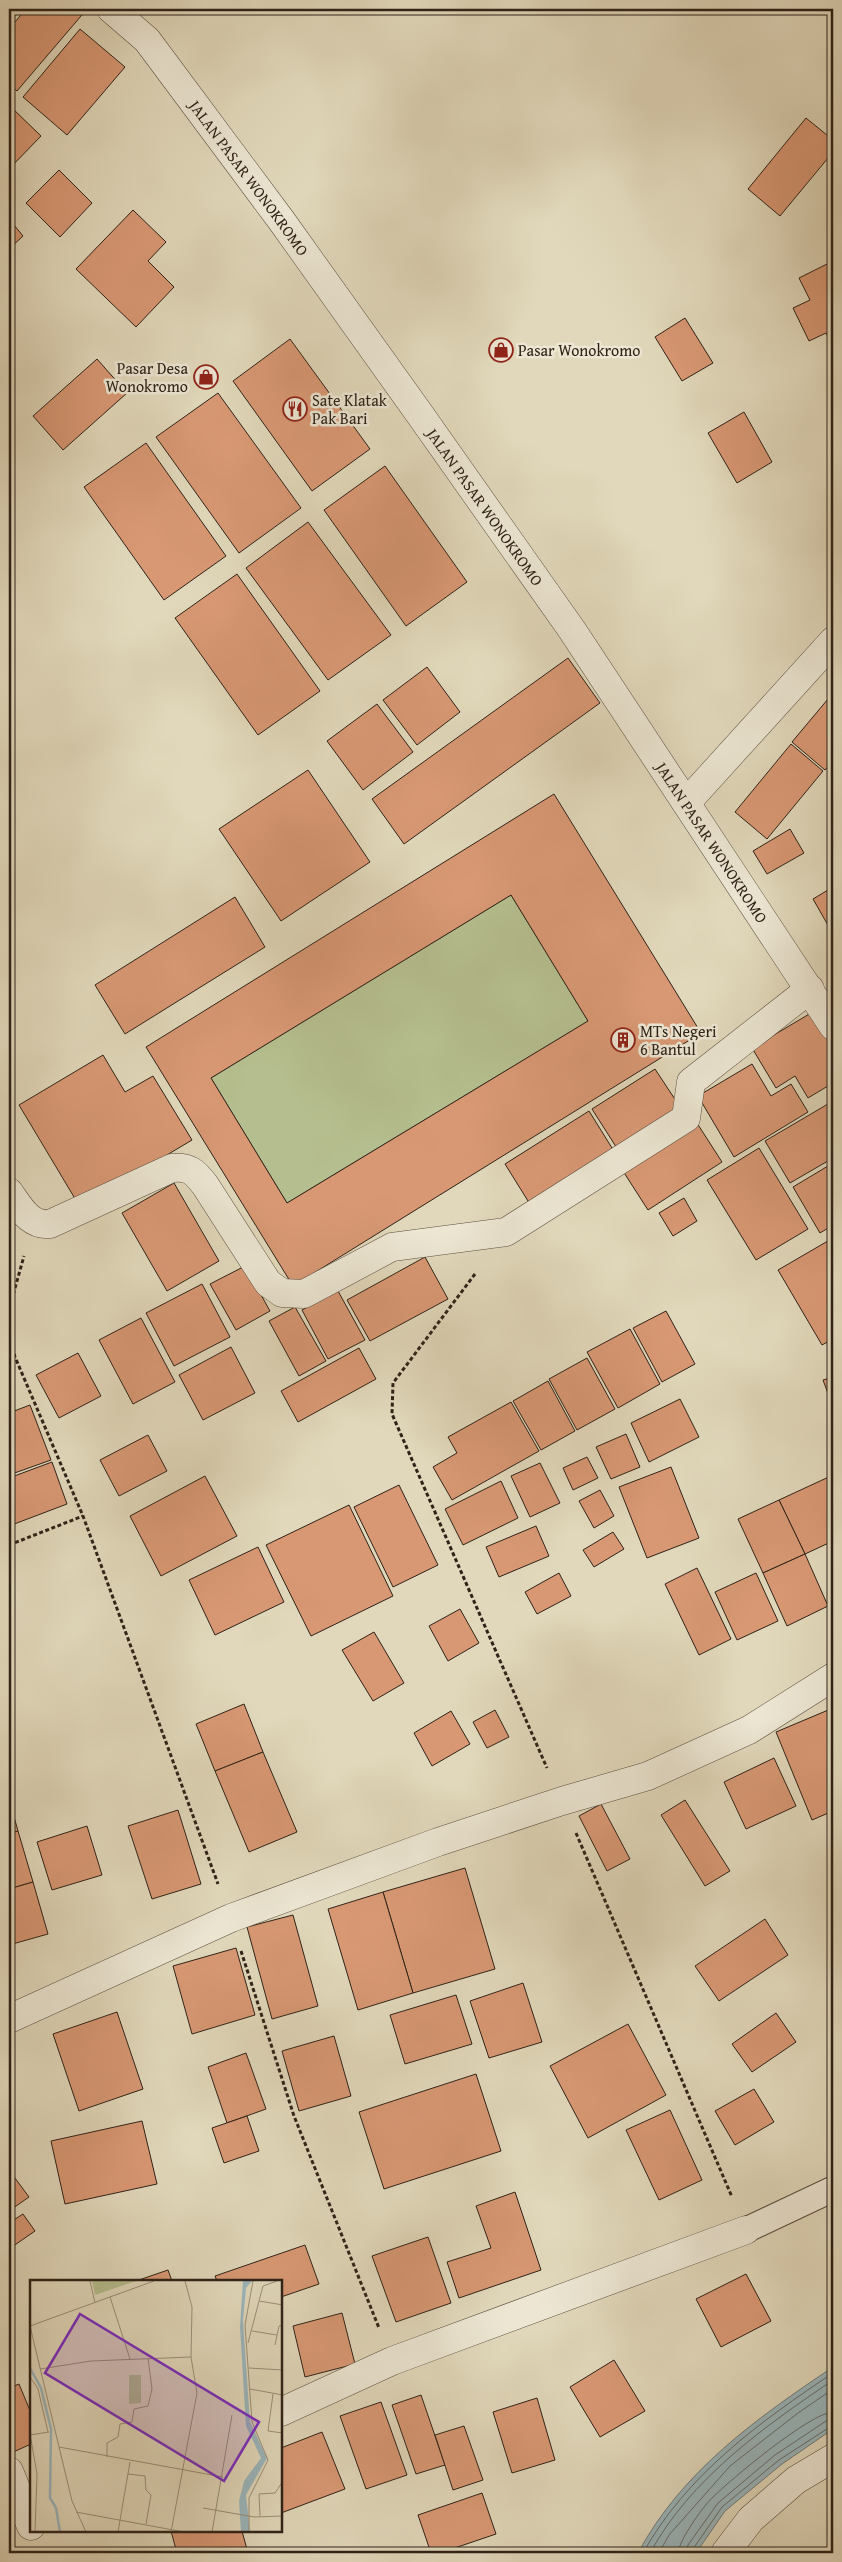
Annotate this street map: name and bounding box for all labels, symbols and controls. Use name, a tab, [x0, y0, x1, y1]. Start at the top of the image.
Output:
street label: JALAN PASAR WONOKROMO	[182, 93, 315, 261]
shop icon: Pasar Wonokromo	[488, 337, 514, 363]
place label: Pasar Wonokromo	[518, 338, 640, 362]
place label: Pasar Desa Wonokromo	[106, 356, 188, 398]
shop icon: Pasar Desa Wonokromo	[193, 364, 219, 390]
place label: Sate Klatak Pak Bari	[312, 388, 388, 430]
restaurant icon: Sate Klatak Pak Bari	[282, 396, 308, 422]
street label: JALAN PASAR WONOKROMO	[420, 421, 549, 591]
street label: JALAN PASAR WONOKROMO	[649, 755, 774, 928]
place label: MTs Negeri 6 Bantul	[640, 1019, 717, 1061]
building icon: MTs Negeri 6 Bantul	[610, 1027, 636, 1053]
inset map	[30, 2280, 282, 2532]

